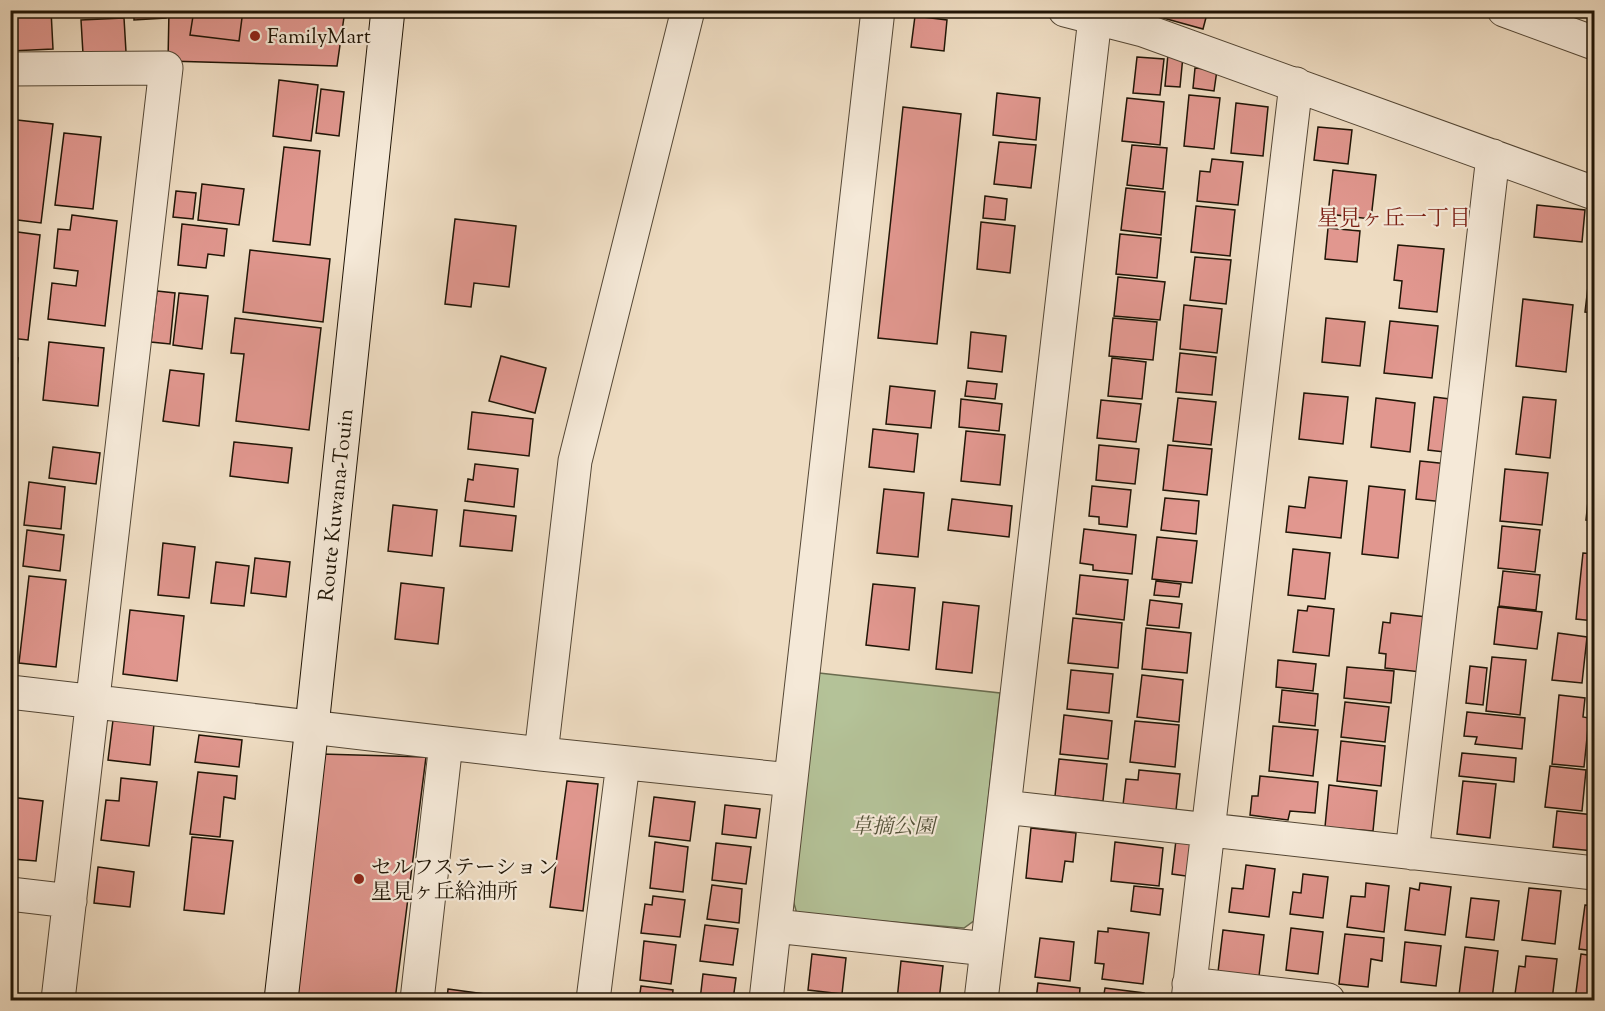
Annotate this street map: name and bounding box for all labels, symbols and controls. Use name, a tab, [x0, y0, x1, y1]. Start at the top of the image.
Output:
place label: FamilyMart	[267, 23, 371, 53]
marker: FamilyMart	[248, 29, 262, 43]
district label: 星見ヶ丘一丁目	[1317, 204, 1471, 236]
street label: Route Kuwana-Touin	[312, 407, 363, 603]
park label: 草摘公園	[851, 813, 938, 843]
place label: セルフステーション 星見ヶ丘給油所	[371, 854, 558, 908]
marker: セルフステーション 星見ヶ丘給油所	[352, 872, 366, 886]

